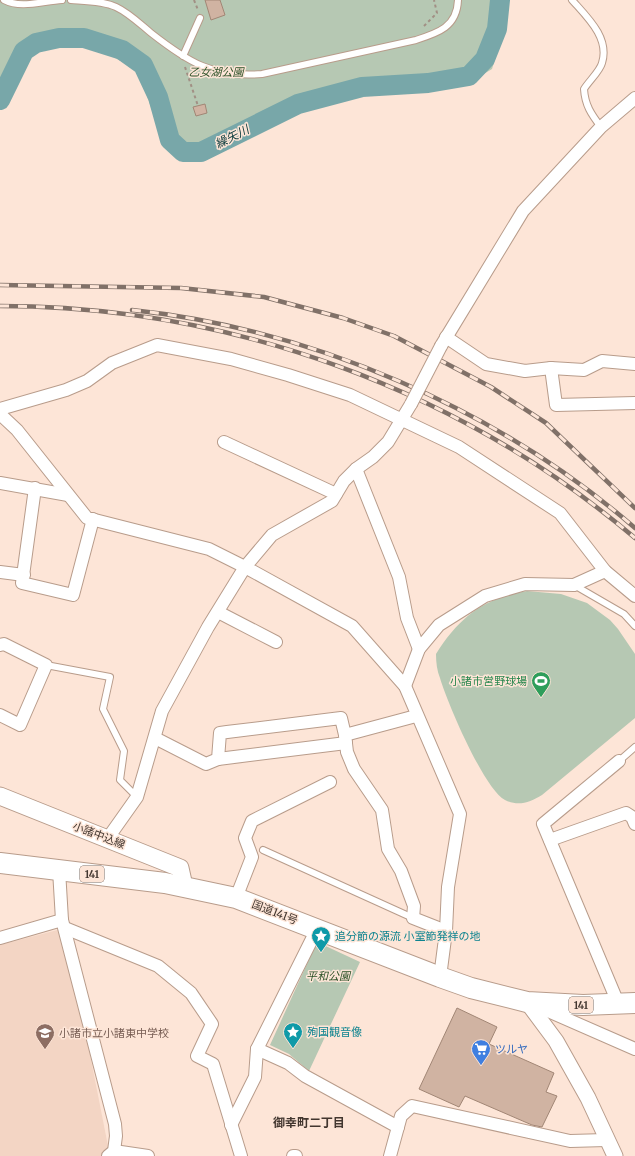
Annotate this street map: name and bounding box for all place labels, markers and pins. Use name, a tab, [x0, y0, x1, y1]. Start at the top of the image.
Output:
sports icon: 小諸市営野球場	[530, 670, 552, 698]
place label: 小諸市営野球場	[450, 674, 527, 688]
place icon: 追分節の源流 小室節発祥の地	[310, 925, 332, 953]
place label: 追分節の源流 小室節発祥の地	[335, 929, 481, 943]
place icon: 殉国観音像	[282, 1021, 304, 1049]
school or university icon: 小諸市立小諸東中学校	[34, 1022, 56, 1050]
place label: 殉国観音像	[307, 1025, 362, 1039]
place label: 小諸市立小諸東中学校	[59, 1026, 169, 1040]
supermarket icon: ツルヤ	[470, 1038, 492, 1066]
place label: ツルヤ	[495, 1042, 528, 1056]

